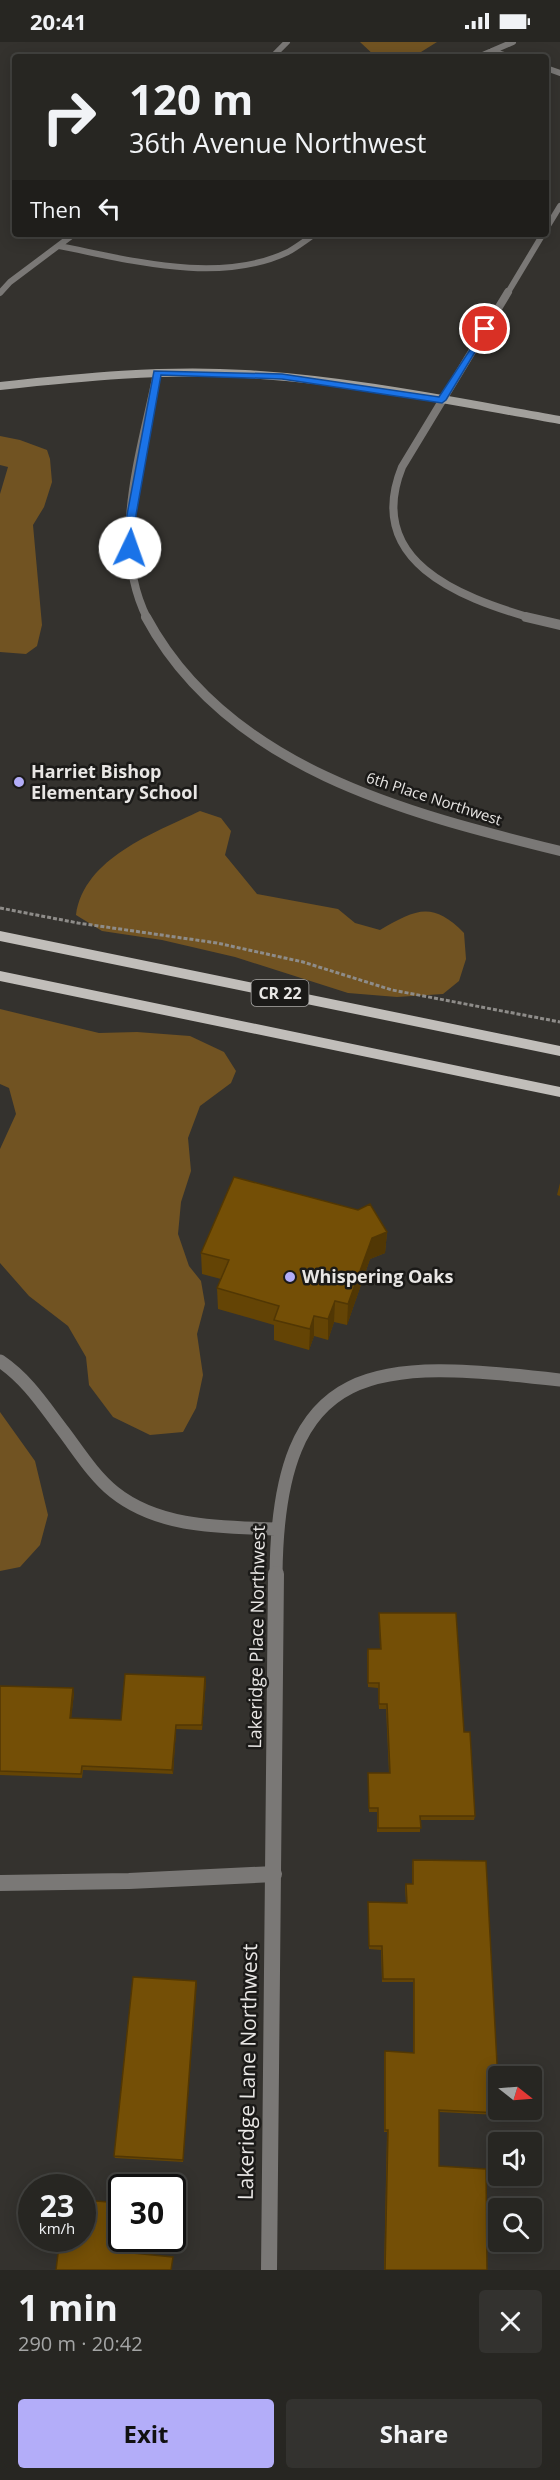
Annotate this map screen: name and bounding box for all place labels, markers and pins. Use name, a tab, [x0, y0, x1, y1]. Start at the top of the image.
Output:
pin	[459, 303, 510, 354]
place label: Harriet Bishop Elementary School	[31, 759, 198, 804]
marker: Harriet Bishop Elementary School	[12, 775, 26, 789]
place label: Whispering Oaks	[302, 1264, 453, 1288]
marker: Whispering Oaks	[283, 1270, 297, 1284]

